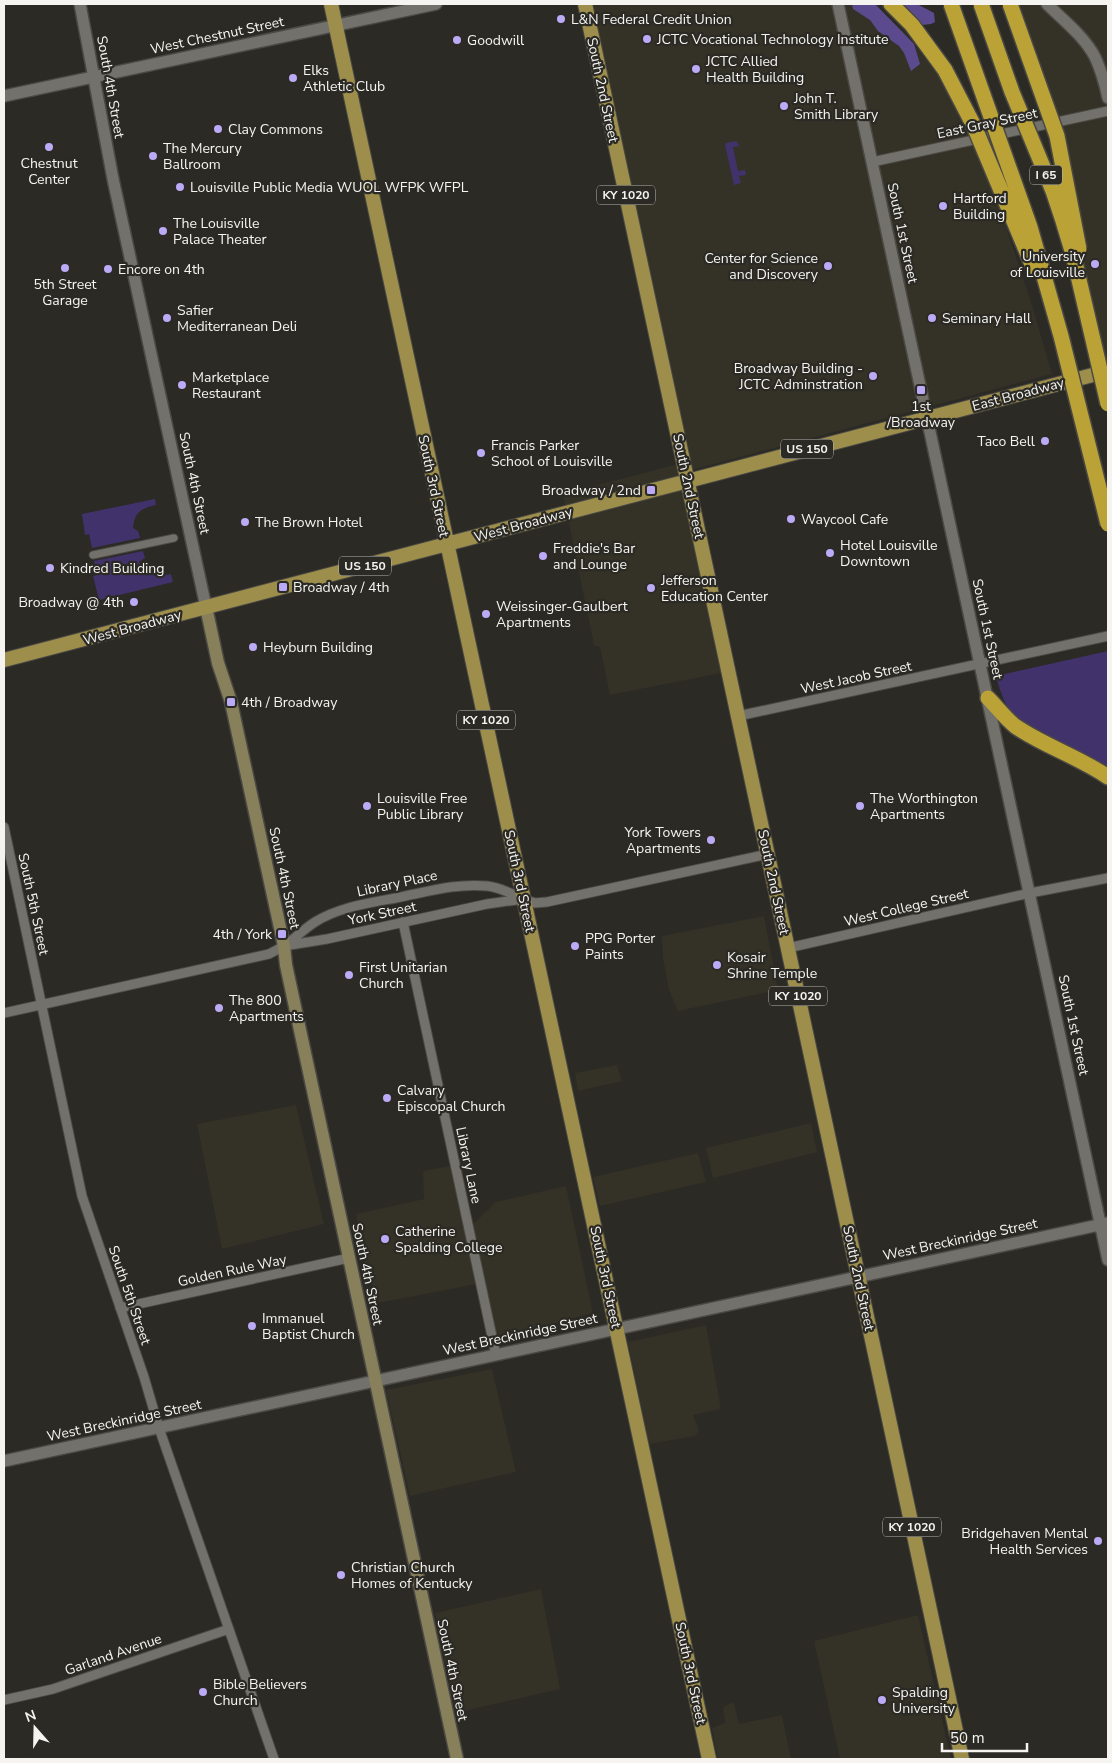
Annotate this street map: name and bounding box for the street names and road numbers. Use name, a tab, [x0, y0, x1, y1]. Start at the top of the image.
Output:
street label: West Chestnut Street	[149, 12, 286, 59]
street label: South 4th Street	[92, 34, 129, 140]
street label: South 2nd Street	[582, 36, 623, 145]
street label: East Gray Street	[935, 104, 1039, 143]
road number: I 65	[1030, 166, 1062, 184]
street label: South 1st Street	[883, 181, 922, 285]
road number: KY 1020	[597, 186, 655, 204]
street label: East Broadway	[970, 373, 1067, 416]
street label: South 4th Street	[174, 430, 215, 536]
street label: South 2nd Street	[668, 432, 709, 541]
street label: South 3rd Street	[413, 433, 454, 539]
road number: US 150	[781, 439, 833, 458]
street label: West Broadway	[472, 502, 575, 547]
road number: US 150	[339, 556, 391, 576]
street label: South 1st Street	[968, 577, 1007, 681]
street label: West Broadway	[81, 605, 184, 650]
street label: West Jacob Street	[799, 656, 914, 699]
road number: KY 1020	[457, 710, 515, 730]
street label: South 4th Street	[264, 825, 305, 931]
street label: South 3rd Street	[499, 828, 540, 934]
street label: South 2nd Street	[753, 828, 794, 937]
street label: South 5th Street	[13, 851, 54, 957]
street label: Library Place	[355, 866, 439, 901]
street label: West College Street	[842, 884, 970, 931]
street label: York Street	[345, 897, 418, 930]
street label: South 1st Street	[1054, 973, 1093, 1077]
road number: KY 1020	[769, 986, 827, 1006]
street label: Library Lane	[451, 1125, 486, 1205]
street label: West Breckinridge Street	[881, 1214, 1039, 1265]
street label: South 4th Street	[347, 1221, 388, 1327]
street label: South 3rd Street	[585, 1224, 626, 1330]
street label: South 2nd Street	[838, 1224, 879, 1333]
street label: South 5th Street	[104, 1243, 155, 1347]
street label: Golden Rule Way	[176, 1250, 289, 1291]
street label: West Breckinridge Street	[441, 1309, 599, 1360]
street label: West Breckinridge Street	[45, 1395, 203, 1446]
road number: KY 1020	[883, 1518, 941, 1536]
street label: South 4th Street	[432, 1617, 473, 1723]
street label: South 3rd Street	[670, 1620, 711, 1726]
street label: Garland Avenue	[62, 1629, 164, 1680]

